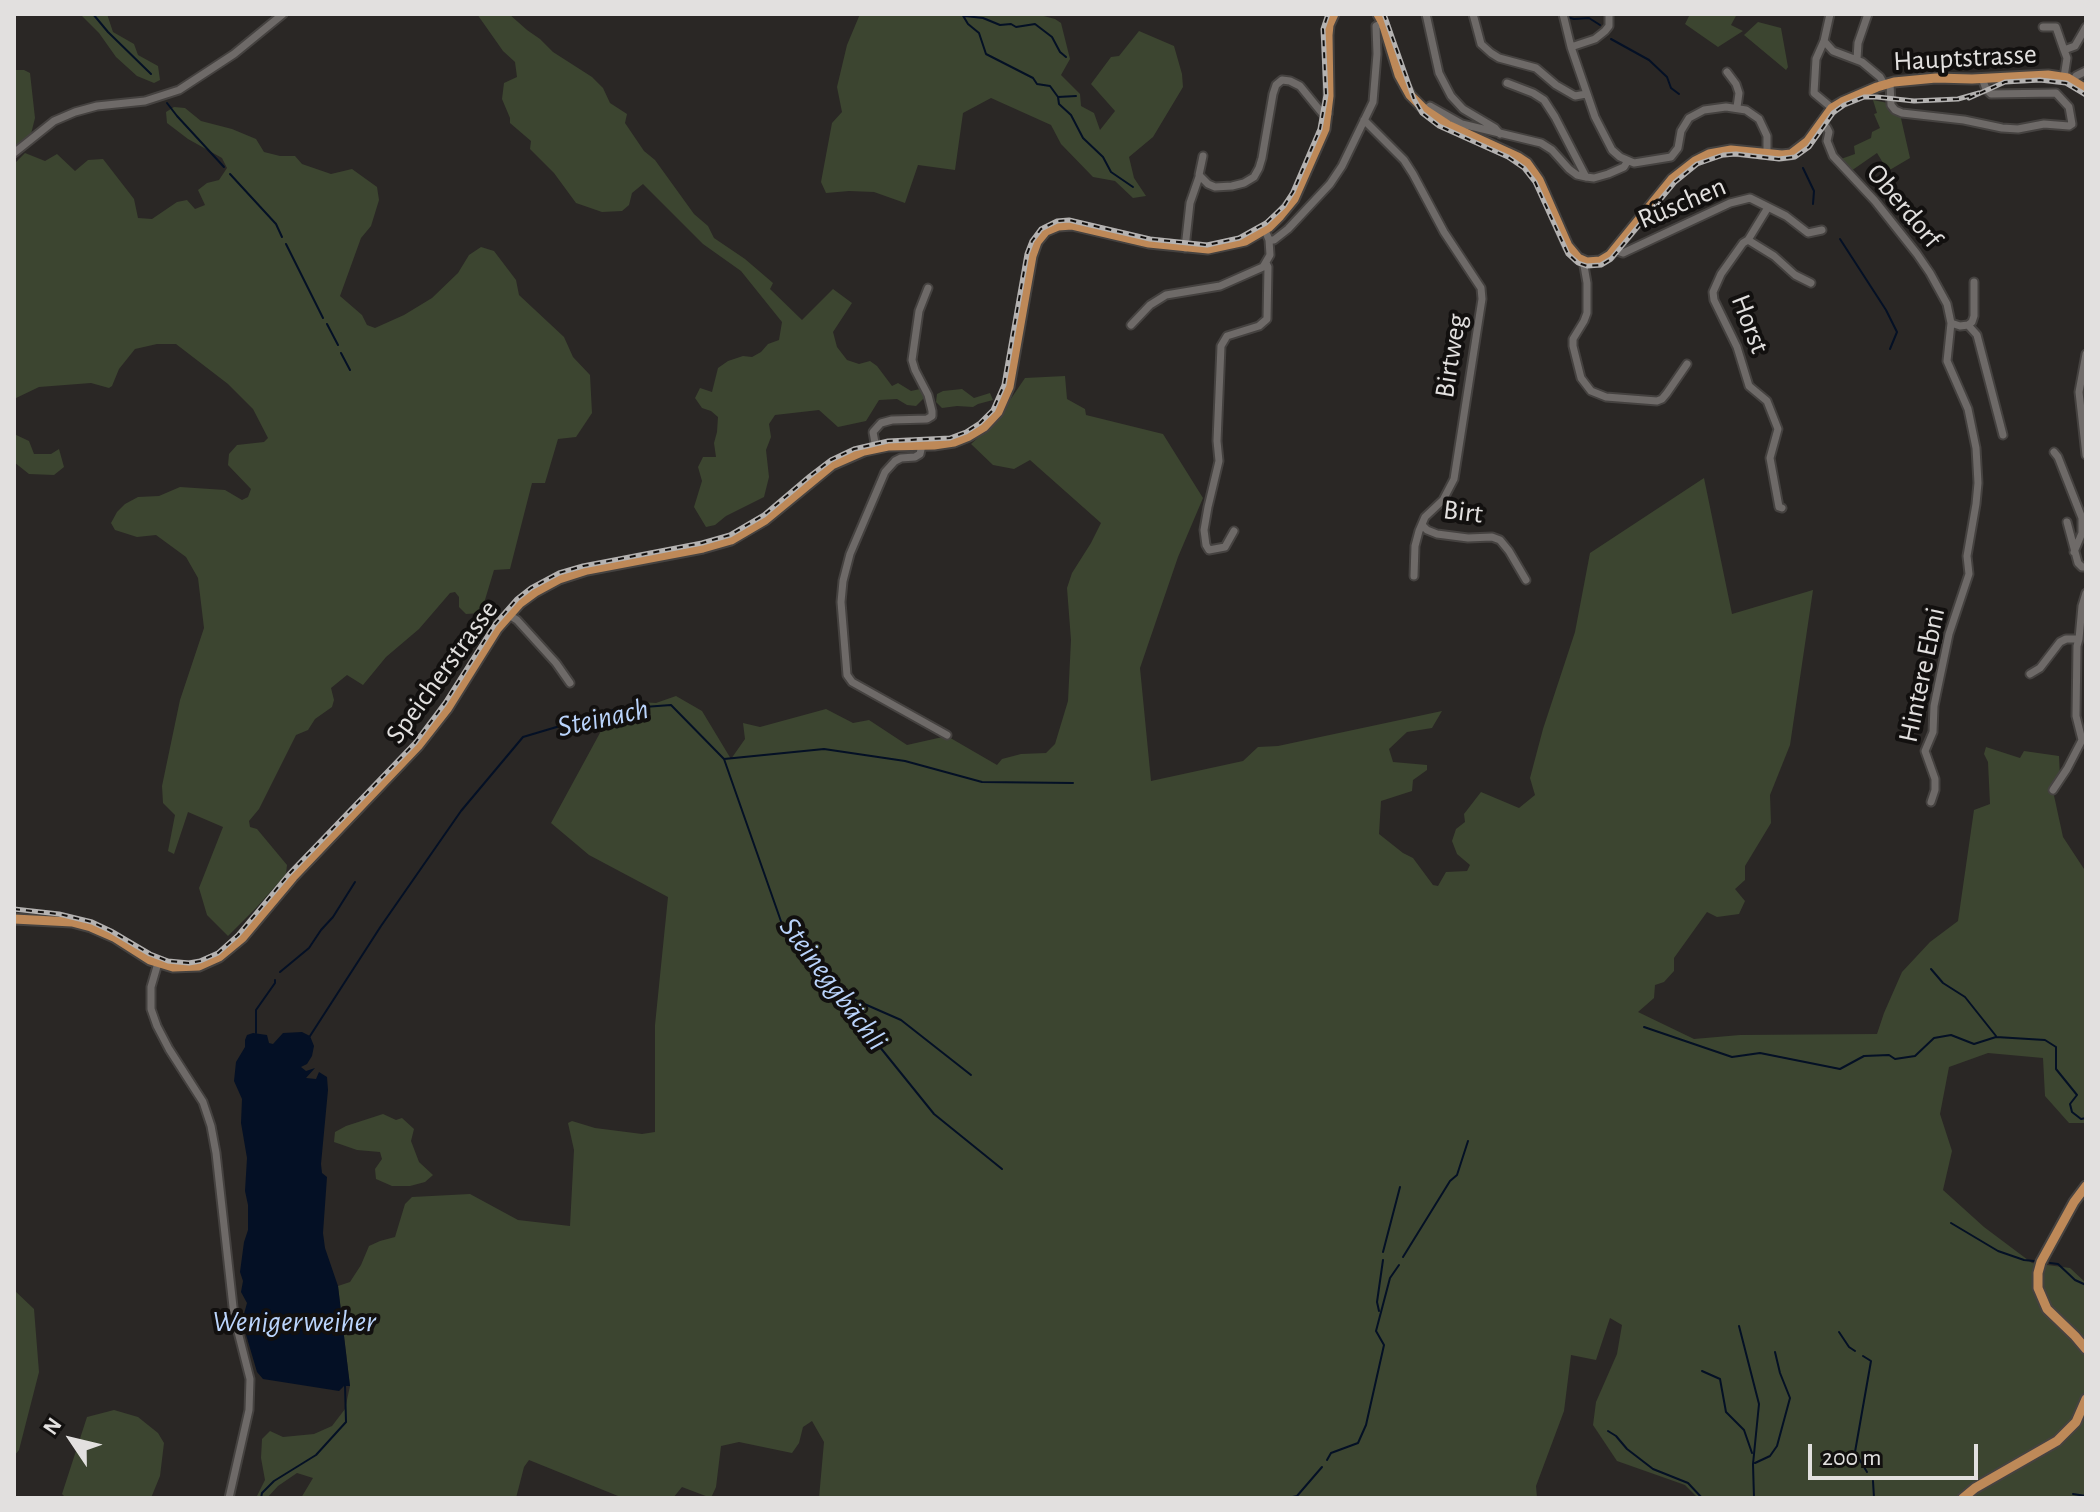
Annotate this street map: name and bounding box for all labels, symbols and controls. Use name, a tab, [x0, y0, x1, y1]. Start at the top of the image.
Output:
street label: Hauptstrasse	[1892, 37, 2038, 79]
street label: Oberdorf	[1859, 157, 1949, 255]
street label: Rüschen	[1633, 170, 1731, 236]
street label: Horst	[1723, 290, 1777, 358]
street label: Birtweg	[1428, 312, 1474, 400]
street label: Birt	[1441, 493, 1485, 531]
street label: Speicherstrasse	[379, 594, 505, 750]
street label: Hintere Ebni	[1891, 604, 1953, 746]
water label: Steinach	[554, 691, 652, 745]
water label: Steineggbächli	[771, 910, 895, 1058]
water label: Wenigerweiher	[212, 1304, 376, 1340]
north arrow	[32, 1400, 112, 1480]
text: N	[39, 1414, 66, 1439]
scale bar	[1812, 1428, 1982, 1478]
text: 200 m	[1822, 1446, 1881, 1470]

